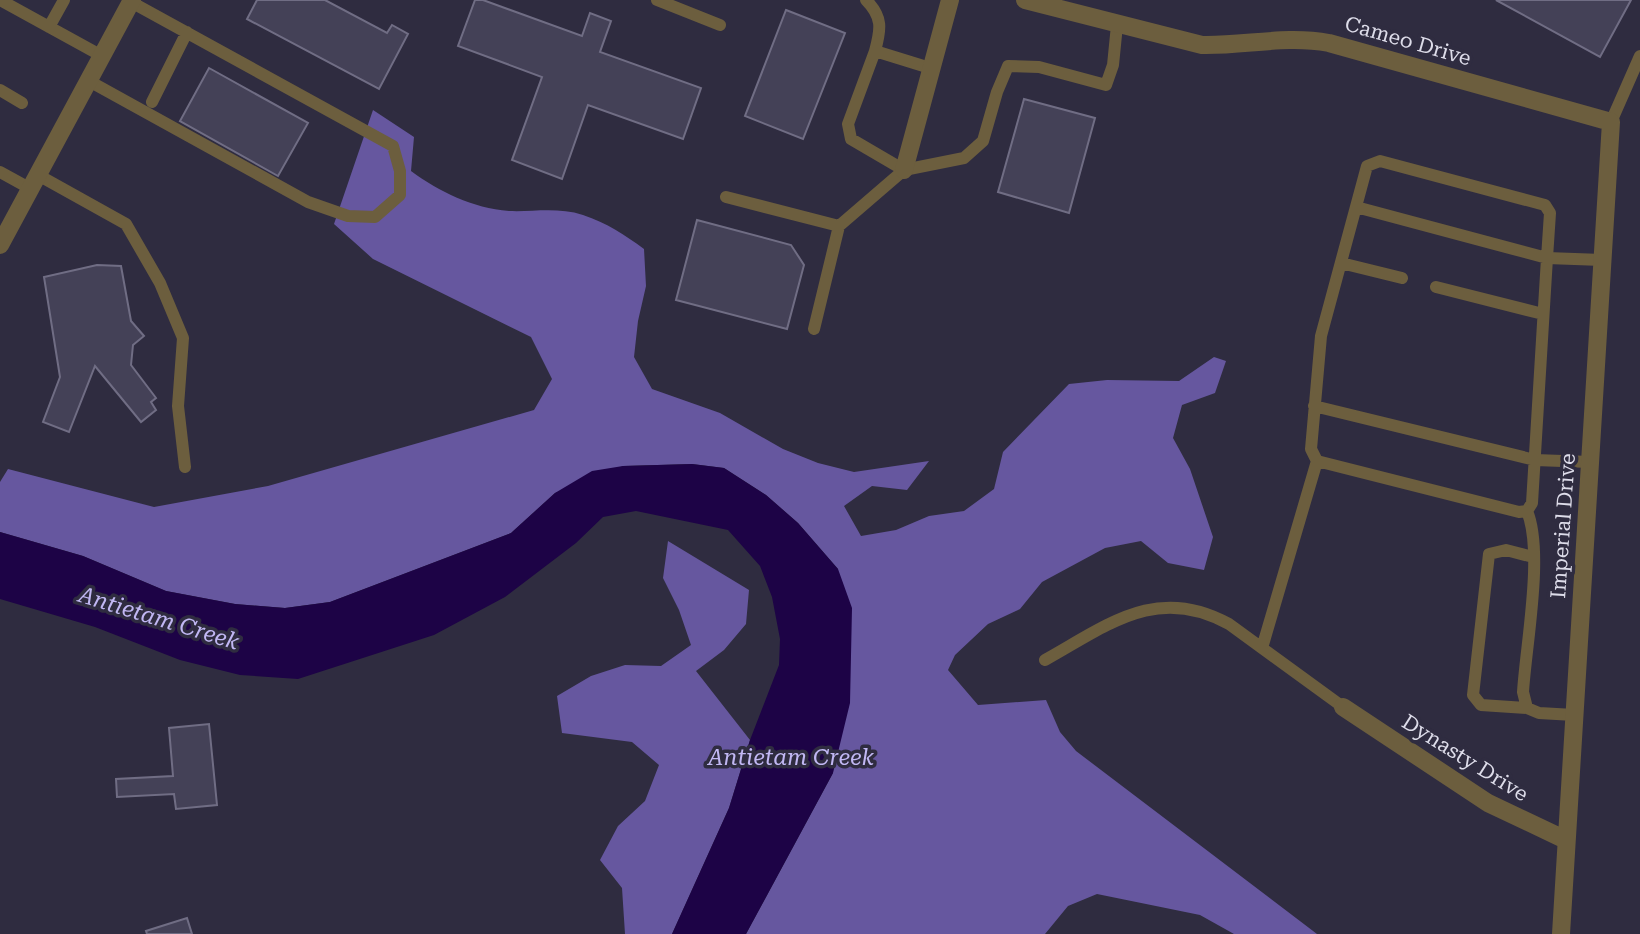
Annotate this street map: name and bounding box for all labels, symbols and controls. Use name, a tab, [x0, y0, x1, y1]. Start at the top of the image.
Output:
street label: Cameo Drive	[1342, 12, 1474, 70]
street label: Imperial Drive	[1546, 453, 1580, 599]
water label: Antietam Creek	[74, 581, 243, 656]
street label: Dynasty Drive	[1397, 710, 1533, 806]
water label: Antietam Creek	[706, 744, 875, 771]

